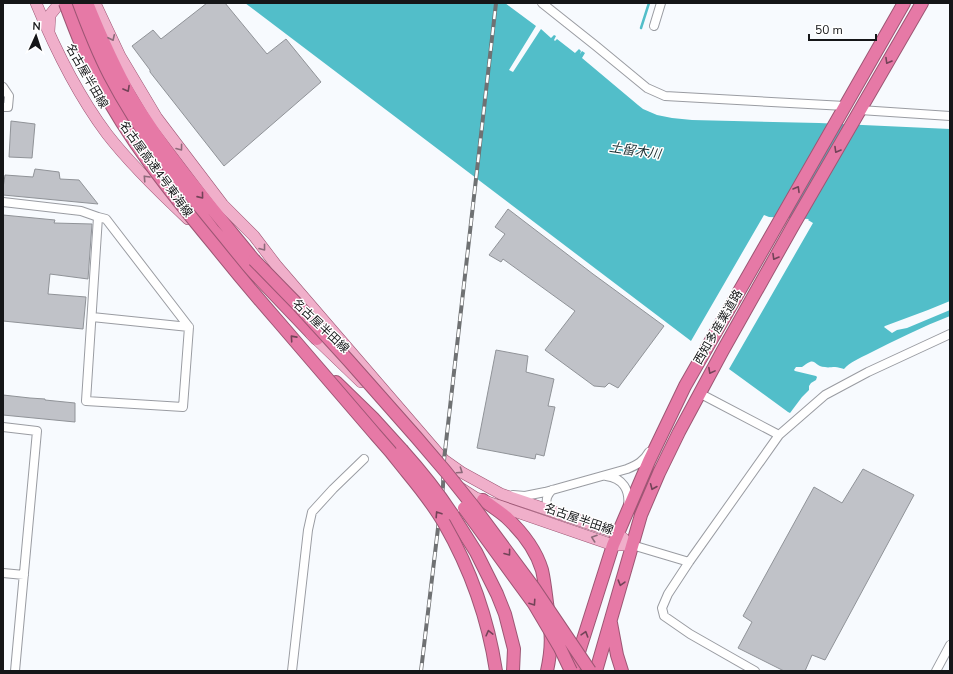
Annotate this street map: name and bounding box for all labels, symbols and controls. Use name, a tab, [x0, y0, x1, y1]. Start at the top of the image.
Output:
north arrow	[16, 16, 56, 56]
scale bar	[809, 16, 876, 42]
text: N	[32, 19, 41, 34]
text: 50 m	[815, 22, 843, 38]
one-way arrow	[107, 35, 115, 42]
street label: 名古屋半田線	[62, 41, 112, 111]
one-way arrow	[886, 57, 893, 64]
one-way arrow	[123, 85, 130, 92]
street label: 名古屋高速4号東海線	[116, 118, 196, 220]
water label: 土留木川	[608, 138, 664, 164]
one-way arrow	[175, 144, 182, 151]
one-way arrow	[835, 146, 842, 153]
one-way arrow	[143, 176, 150, 183]
one-way arrow	[792, 186, 799, 193]
one-way arrow	[197, 191, 204, 198]
one-way arrow	[259, 243, 266, 250]
one-way arrow	[773, 253, 780, 261]
street label: 西知多産業道路	[690, 287, 746, 367]
street label: 名古屋半田線	[289, 296, 353, 356]
one-way arrow	[290, 335, 297, 343]
one-way arrow	[709, 367, 716, 374]
one-way arrow	[456, 466, 463, 474]
one-way arrow	[650, 482, 658, 490]
street label: 名古屋半田線	[542, 500, 616, 538]
one-way arrow	[436, 511, 443, 518]
one-way arrow	[591, 534, 598, 543]
one-way arrow	[504, 549, 511, 556]
one-way arrow	[617, 579, 626, 586]
one-way arrow	[528, 599, 536, 606]
one-way arrow	[485, 629, 494, 636]
one-way arrow	[580, 630, 589, 637]

